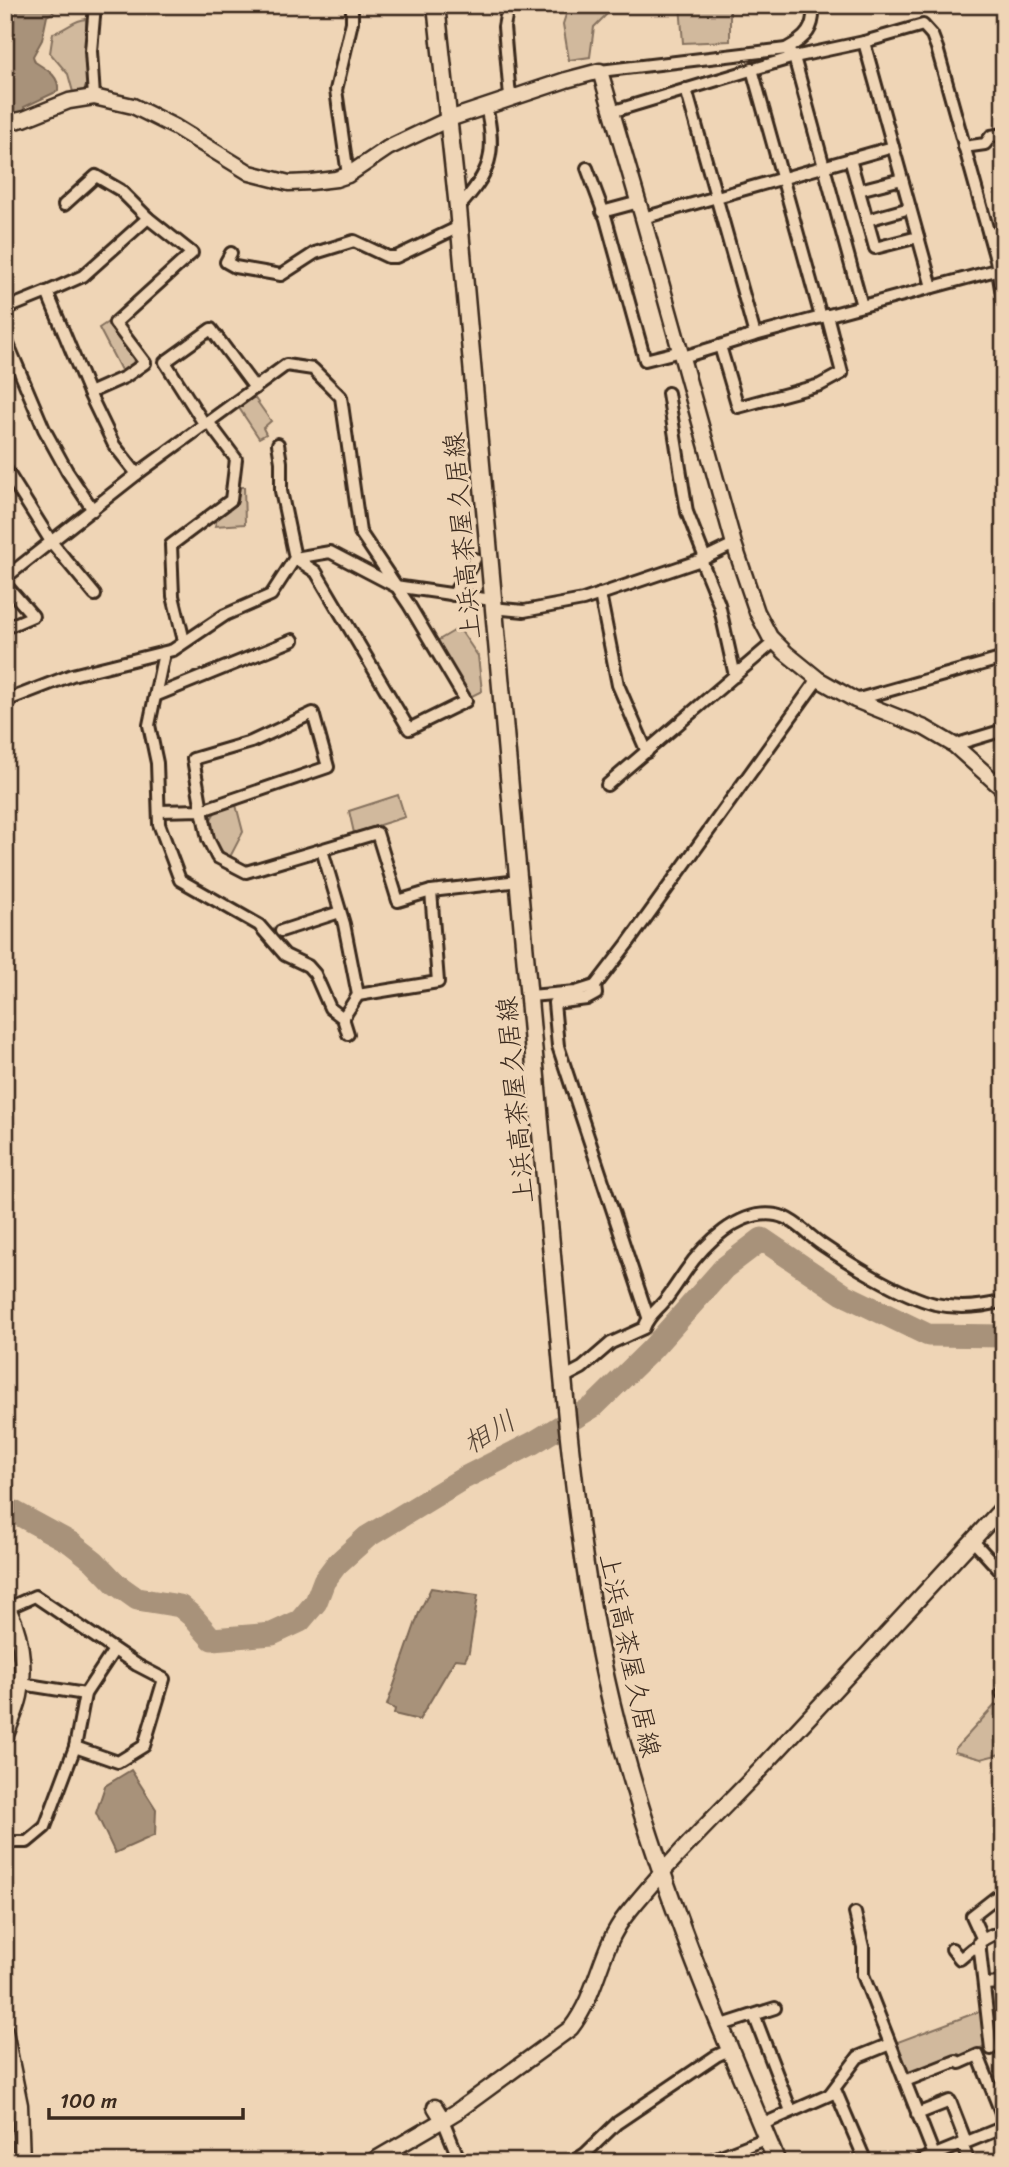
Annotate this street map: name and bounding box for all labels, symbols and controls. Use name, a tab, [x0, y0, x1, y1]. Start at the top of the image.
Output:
street label: 上浜高茶屋久居線	[430, 430, 494, 642]
street label: 上浜高茶屋久居線	[483, 994, 547, 1206]
water label: 相川	[452, 1397, 526, 1467]
street label: 上浜高茶屋久居線	[586, 1548, 674, 1762]
scale bar	[49, 2076, 243, 2120]
text: 100 m	[60, 2082, 117, 2120]

